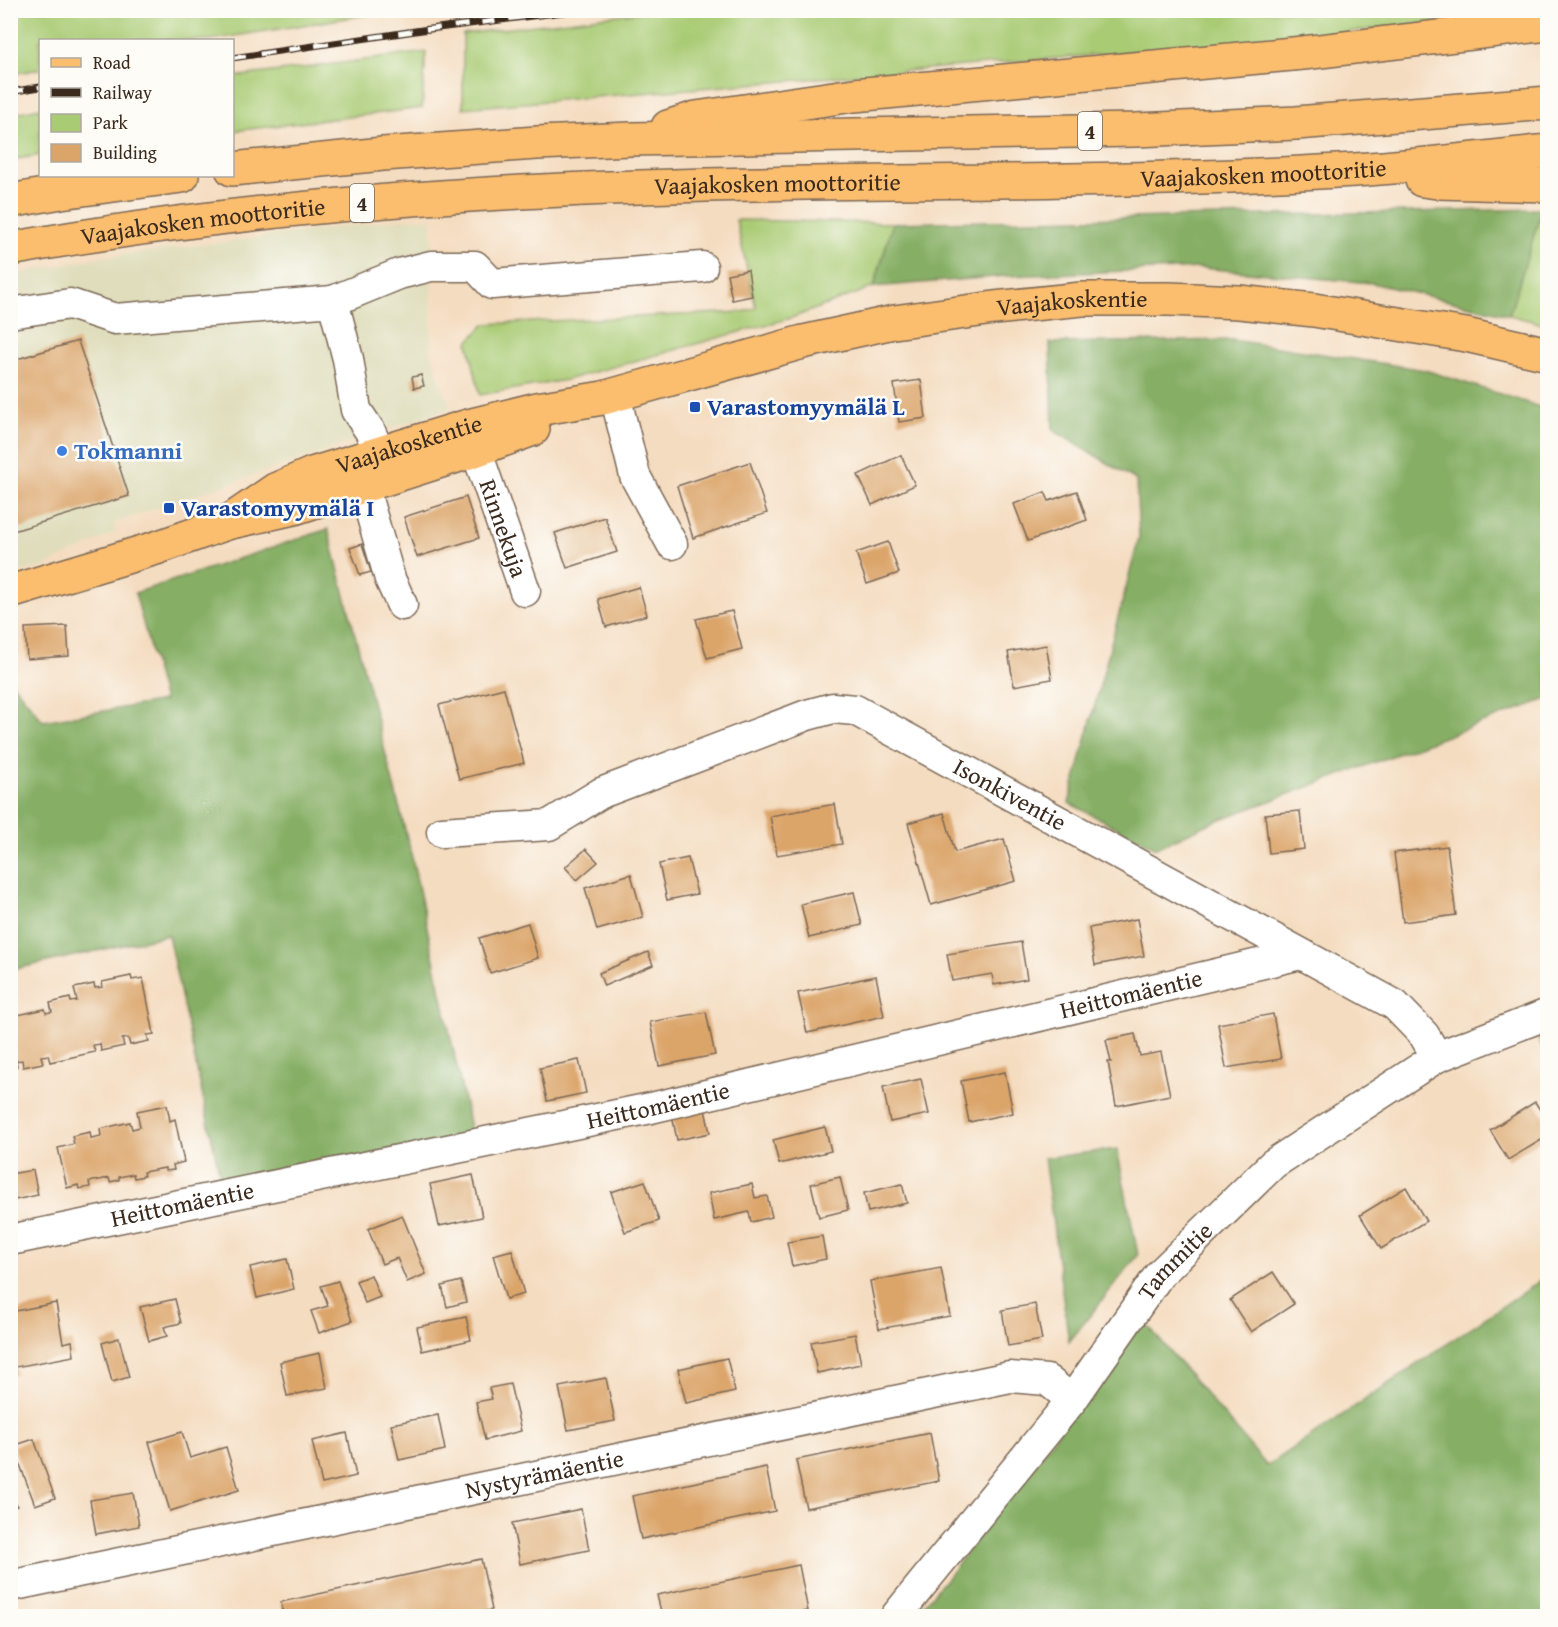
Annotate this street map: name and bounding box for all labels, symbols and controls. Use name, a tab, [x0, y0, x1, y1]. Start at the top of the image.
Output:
legend	[39, 39, 234, 177]
text: Road	[93, 49, 131, 76]
text: Railway	[93, 79, 152, 106]
text: Park	[93, 109, 129, 136]
road number: 4	[1078, 112, 1102, 150]
text: Building	[93, 139, 157, 166]
street label: Vaajakosken moottoritie	[1140, 150, 1388, 196]
street label: Vaajakosken moottoritie	[654, 164, 901, 203]
road number: 4	[350, 184, 374, 222]
street label: Vaajakosken moottoritie	[78, 188, 327, 254]
street label: Vaajakoskentie	[995, 281, 1148, 325]
place label: Varastomyymälä L	[707, 389, 905, 424]
marker: Varastomyymälä L	[688, 400, 702, 414]
street label: Vaajakoskentie	[331, 405, 486, 483]
place label: Tokmanni	[74, 433, 182, 468]
marker: Tokmanni	[55, 444, 69, 458]
street label: Rinnekuja	[471, 474, 537, 583]
place label: Varastomyymälä I	[181, 490, 374, 525]
marker: Varastomyymälä I	[162, 501, 176, 515]
street label: Isonkiventie	[947, 749, 1073, 839]
street label: Heittomäentie	[1056, 960, 1206, 1028]
street label: Heittomäentie	[584, 1072, 733, 1138]
street label: Heittomäentie	[108, 1172, 257, 1236]
street label: Tammitie	[1129, 1214, 1220, 1307]
street label: Nystyrämäentie	[462, 1440, 627, 1507]

